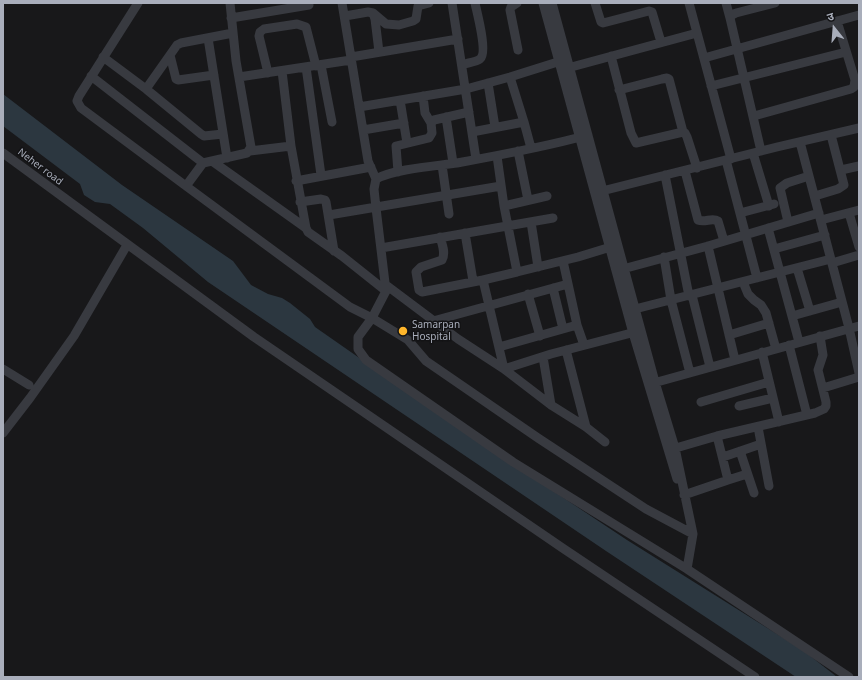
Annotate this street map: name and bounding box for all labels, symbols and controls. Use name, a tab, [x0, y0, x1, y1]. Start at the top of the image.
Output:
north arrow	[814, 8, 854, 48]
text: उ	[825, 8, 836, 24]
street label: Neher road	[15, 146, 65, 188]
place label: Samarpan Hospital	[412, 319, 460, 342]
marker: Samarpan Hospital	[397, 325, 409, 337]

